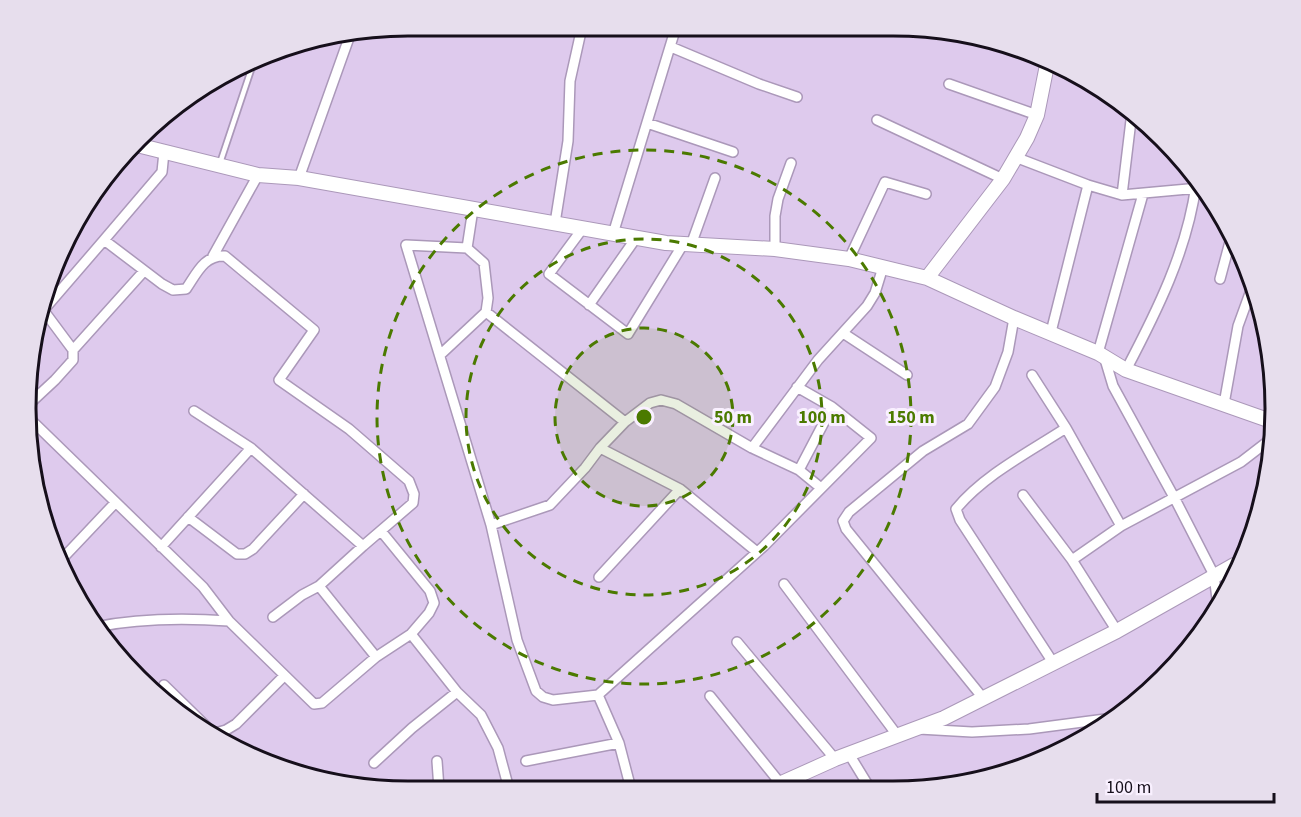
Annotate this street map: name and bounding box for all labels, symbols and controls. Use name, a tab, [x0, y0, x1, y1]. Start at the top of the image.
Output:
text: 50 m	[714, 405, 752, 430]
text: 100 m	[798, 405, 846, 430]
text: 150 m	[887, 405, 935, 430]
centre of rings	[634, 407, 654, 427]
scale bar	[1097, 766, 1274, 804]
text: 100 m	[1106, 775, 1151, 800]

